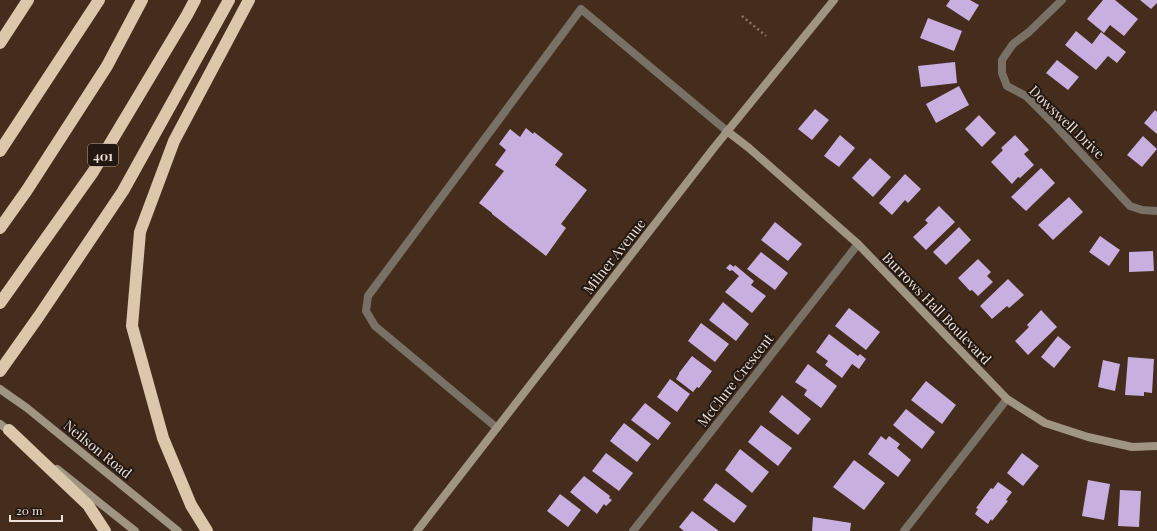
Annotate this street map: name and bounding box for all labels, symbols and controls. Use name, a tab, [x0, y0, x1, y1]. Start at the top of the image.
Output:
street label: Dowswell Drive	[1025, 81, 1109, 163]
road number: 401	[88, 144, 118, 166]
street label: Milner Avenue	[579, 214, 649, 298]
street label: Burrows Hall Boulevard	[878, 248, 996, 368]
street label: McClure Crescent	[693, 329, 778, 430]
street label: Neilson Road	[60, 416, 136, 482]
scale bar	[10, 497, 62, 523]
text: 20 m	[16, 502, 43, 518]

